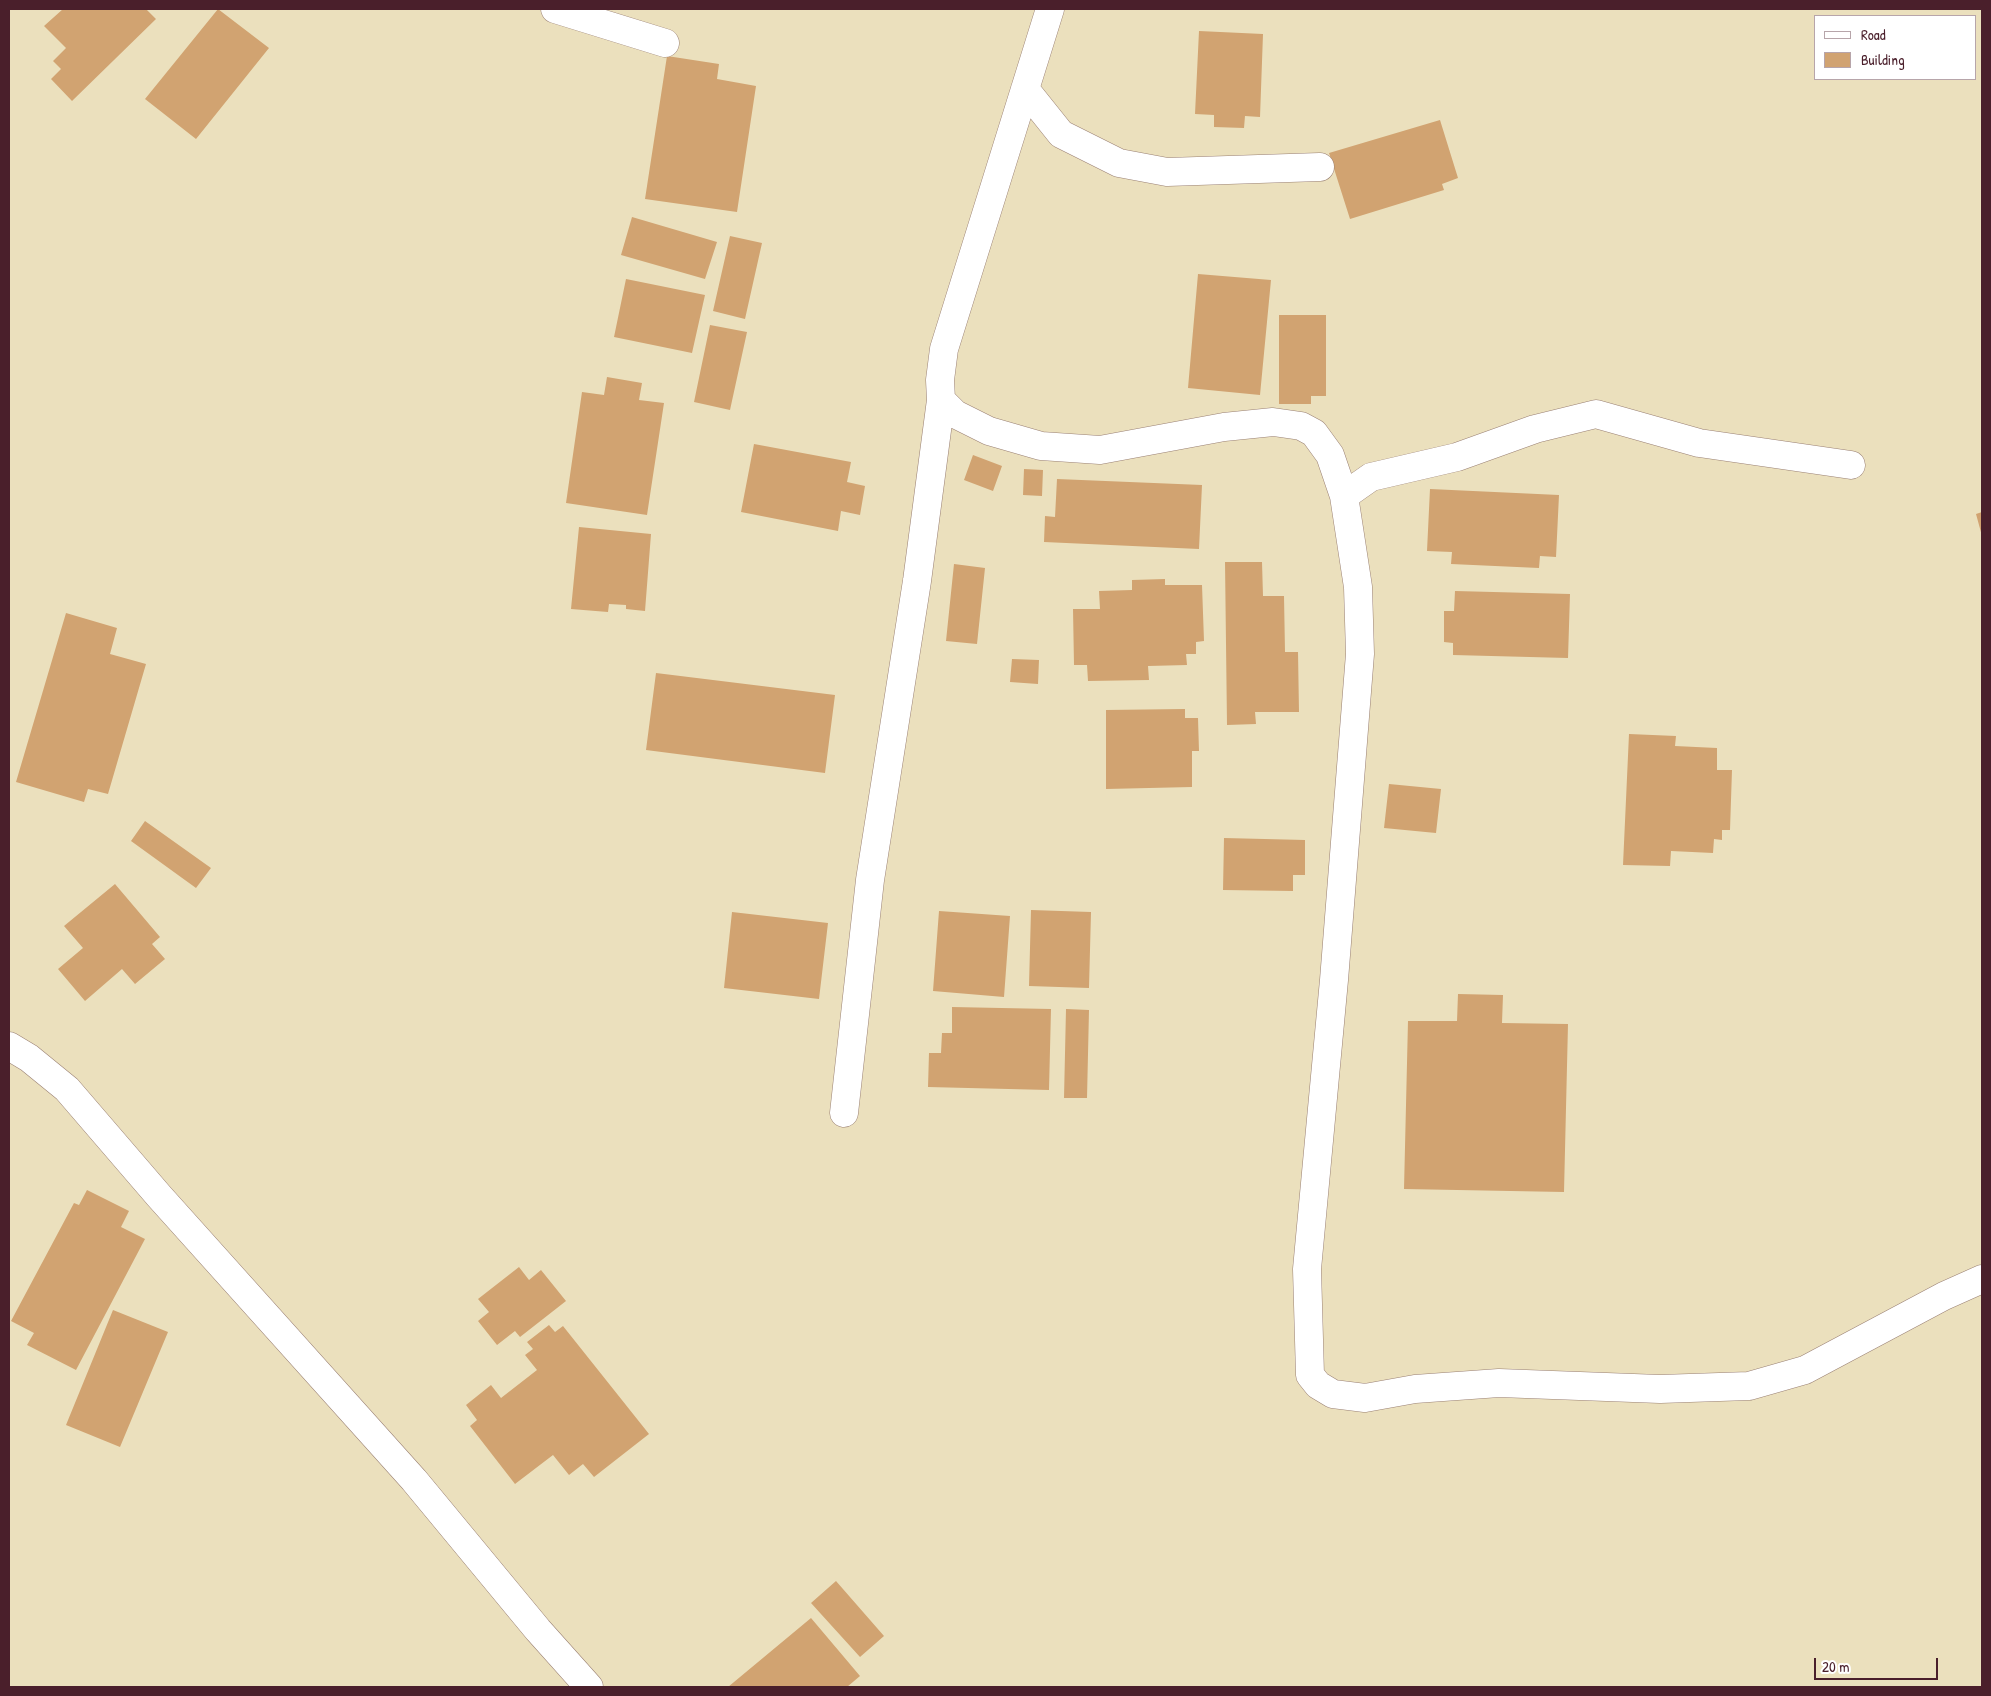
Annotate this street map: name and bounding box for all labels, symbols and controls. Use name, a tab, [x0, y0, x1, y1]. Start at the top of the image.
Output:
legend	[1814, 15, 1976, 80]
text: Road	[1861, 24, 1886, 45]
text: Building	[1861, 49, 1905, 70]
scale bar	[1816, 1648, 1940, 1680]
text: 20 m	[1822, 1656, 1849, 1677]

